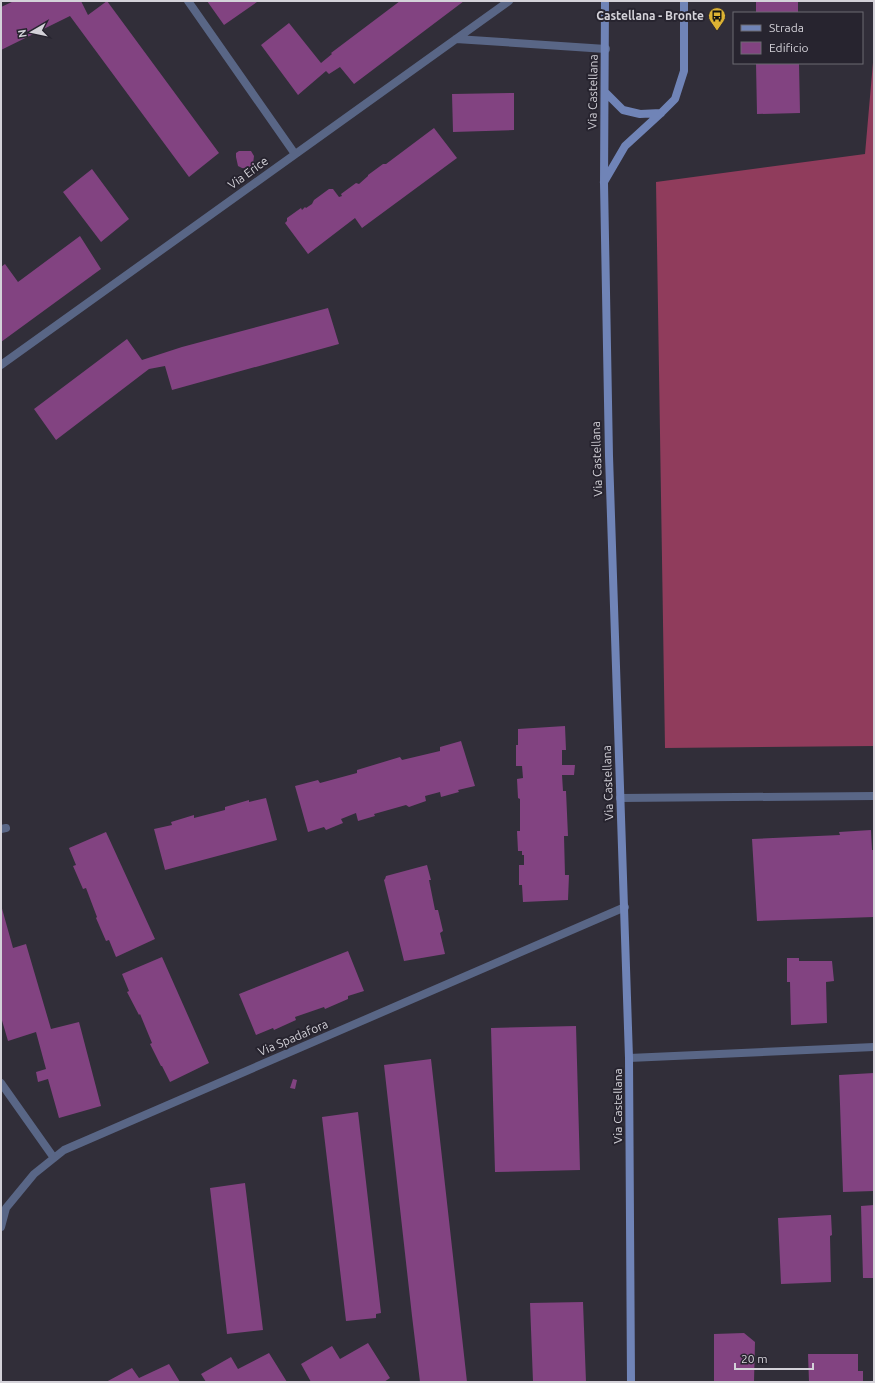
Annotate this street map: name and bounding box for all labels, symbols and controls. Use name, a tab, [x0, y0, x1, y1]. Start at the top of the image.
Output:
bus stop icon: Castellana - Bronte	[707, 6, 727, 31]
place label: Castellana - Bronte	[596, 9, 704, 22]
north arrow	[12, 12, 52, 52]
legend	[733, 12, 863, 64]
text: Strada	[769, 21, 804, 34]
text: N	[16, 29, 29, 39]
text: Edificio	[769, 41, 809, 54]
street label: Via Castellana	[585, 54, 600, 130]
street label: Via Erice	[225, 154, 270, 191]
street label: Via Castellana	[589, 421, 604, 497]
street label: Via Castellana	[600, 745, 615, 821]
street label: Via Spadafora	[256, 1017, 330, 1058]
street label: Via Castellana	[611, 1068, 624, 1144]
scale bar	[735, 1345, 813, 1371]
text: 20 m	[741, 1352, 768, 1365]

